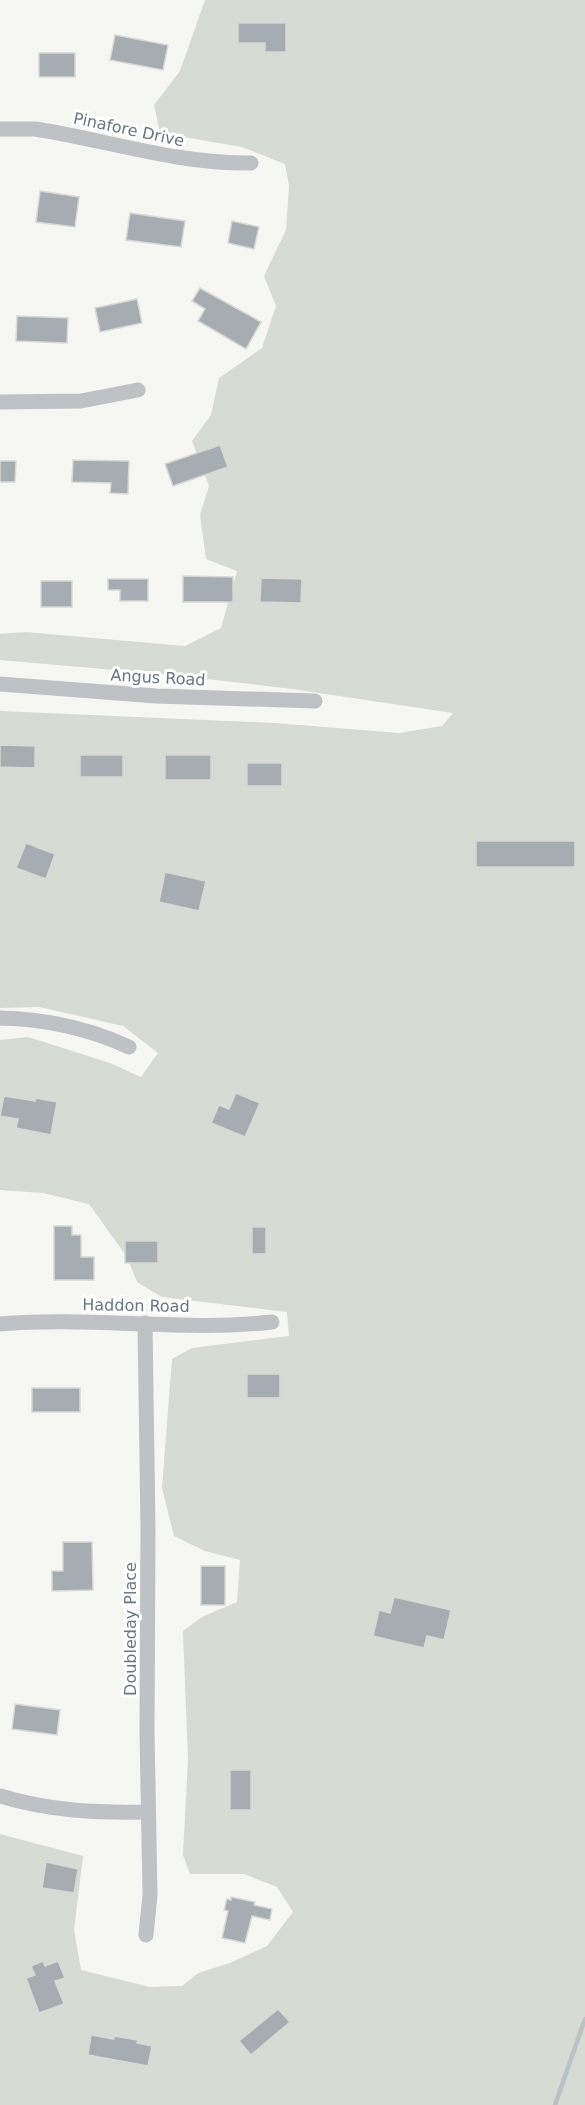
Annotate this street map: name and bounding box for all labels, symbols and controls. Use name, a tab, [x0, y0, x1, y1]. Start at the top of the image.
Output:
street label: Pinafore Drive	[72, 108, 186, 151]
street label: Angus Road	[110, 666, 206, 689]
street label: Haddon Road	[82, 1295, 190, 1316]
street label: Doubleday Place	[121, 1562, 140, 1696]

